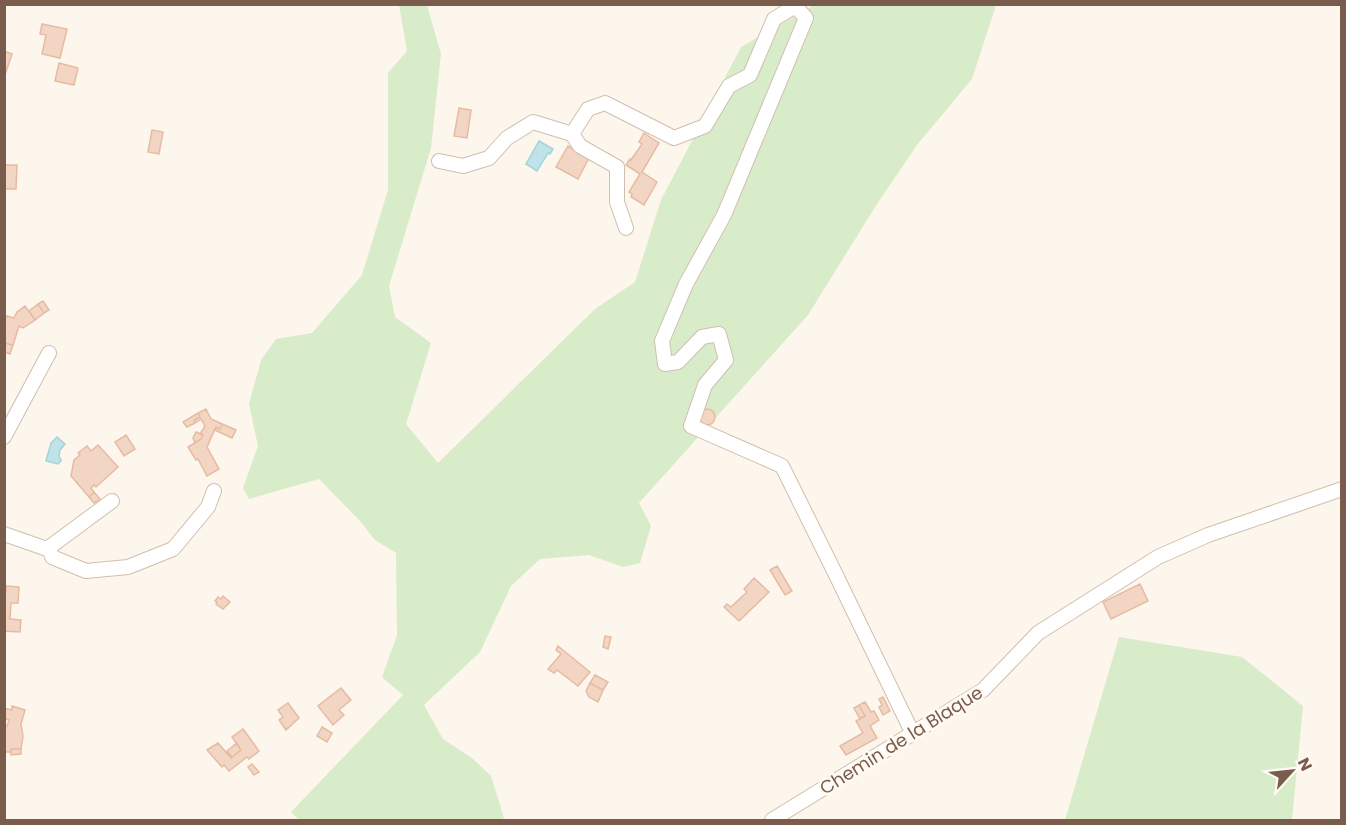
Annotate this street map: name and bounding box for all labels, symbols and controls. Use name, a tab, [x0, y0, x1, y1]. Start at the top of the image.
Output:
street label: Chemin de la Blaque	[815, 680, 987, 800]
north arrow	[1262, 741, 1322, 801]
text: N	[1292, 754, 1318, 775]

